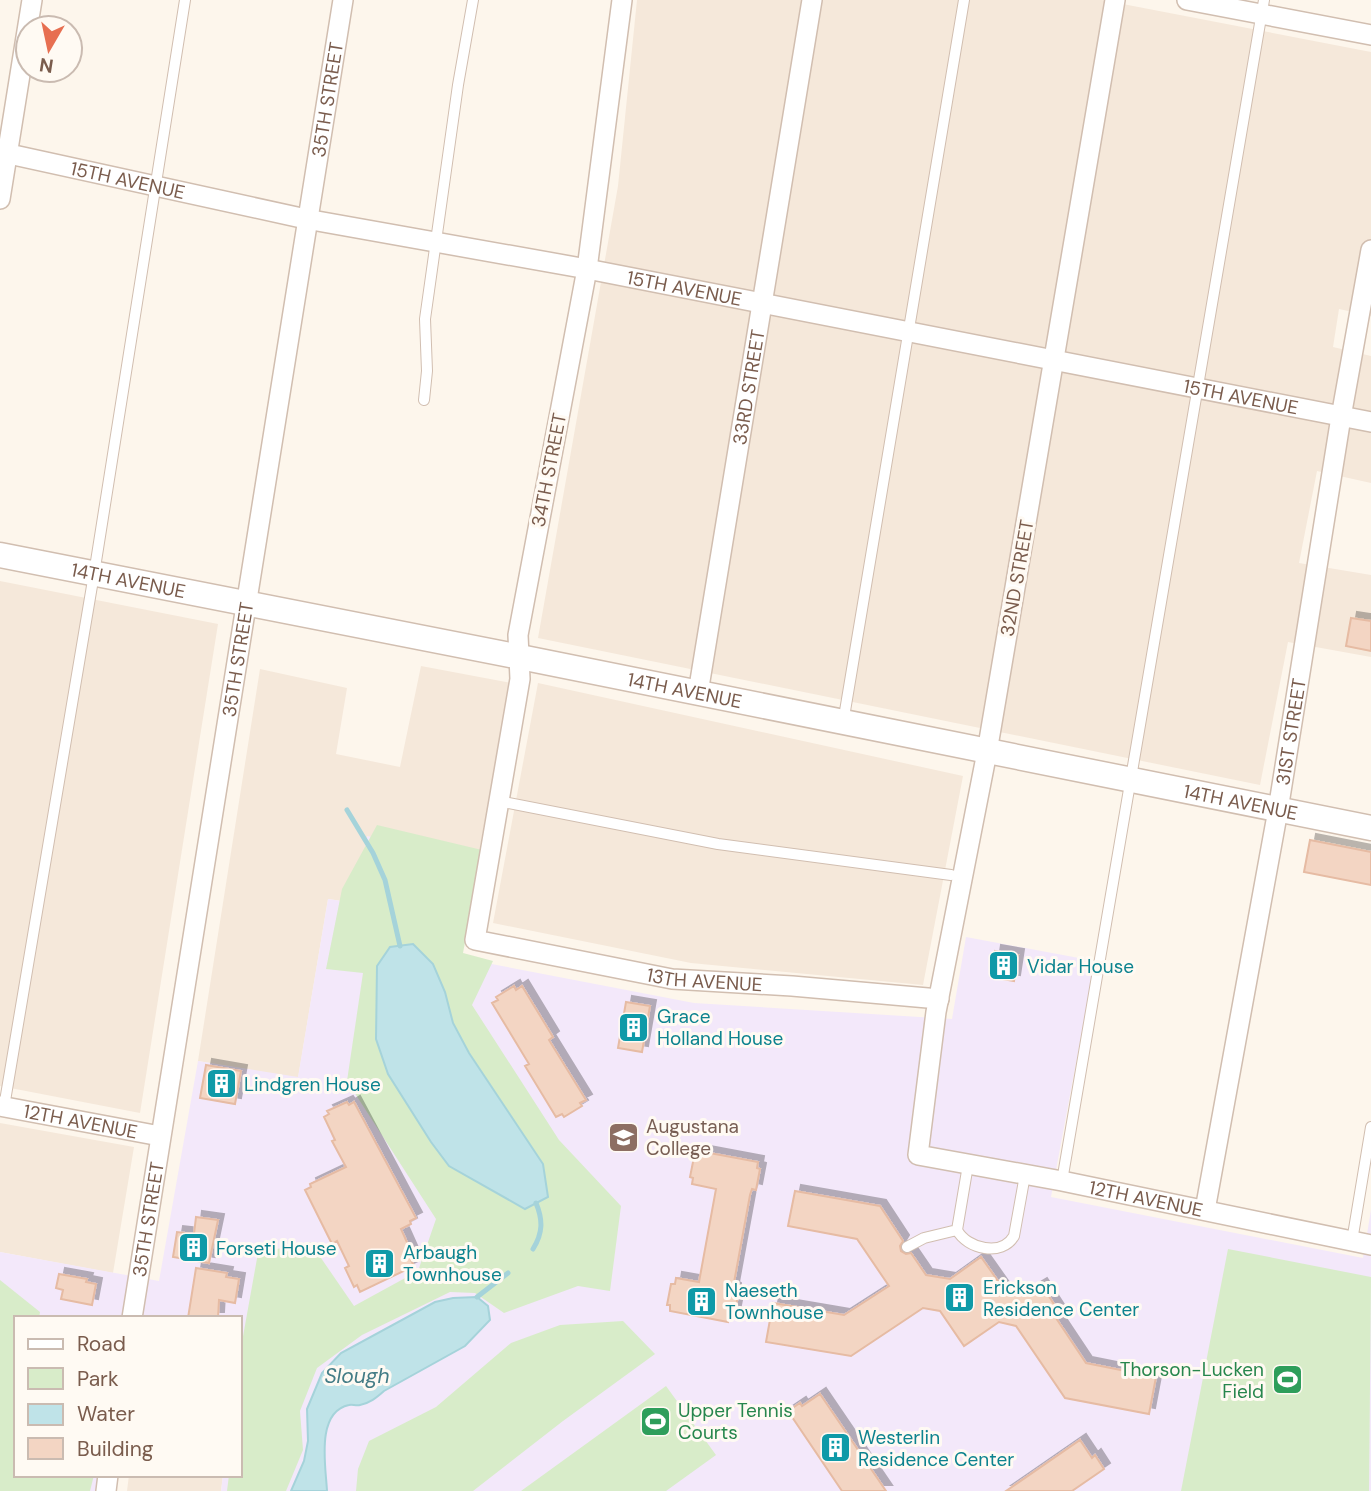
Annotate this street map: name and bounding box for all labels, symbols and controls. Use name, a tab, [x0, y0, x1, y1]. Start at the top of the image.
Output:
north arrow	[14, 14, 84, 84]
street label: 35TH STREET	[306, 40, 349, 159]
text: N	[38, 52, 55, 79]
street label: 15TH AVENUE	[68, 155, 188, 205]
street label: 15TH AVENUE	[625, 265, 744, 311]
street label: 33RD STREET	[727, 327, 770, 447]
street label: 15TH AVENUE	[1181, 373, 1301, 420]
street label: 34TH STREET	[526, 411, 572, 529]
street label: 32ND STREET	[994, 517, 1040, 638]
street label: 14TH AVENUE	[69, 557, 188, 604]
street label: 35TH STREET	[216, 600, 259, 719]
street label: 14TH AVENUE	[625, 666, 744, 714]
street label: 31ST STREET	[1270, 676, 1312, 787]
street label: 14TH AVENUE	[1181, 778, 1300, 825]
building icon: Vidar House	[987, 949, 1021, 983]
place label: Vidar House	[1027, 954, 1134, 979]
street label: 13TH AVENUE	[645, 962, 763, 997]
place label: Grace Holland House	[657, 1004, 783, 1051]
building icon: Grace Holland House	[617, 1010, 651, 1044]
building icon: Lindgren House	[204, 1067, 238, 1101]
place label: Lindgren House	[244, 1072, 381, 1097]
street label: 12TH AVENUE	[21, 1098, 140, 1144]
place label: Augustana College	[646, 1114, 739, 1161]
school or university icon: Augustana College	[606, 1120, 640, 1154]
street label: 35TH STREET	[126, 1160, 169, 1279]
street label: 12TH AVENUE	[1087, 1174, 1205, 1222]
building icon: Forseti House	[176, 1231, 210, 1265]
place label: Forseti House	[216, 1236, 337, 1261]
place label: Arbaugh Townhouse	[403, 1240, 502, 1287]
building icon: Arbaugh Townhouse	[363, 1246, 397, 1280]
place label: Erickson Residence Center	[983, 1275, 1139, 1322]
place label: Naeseth Townhouse	[725, 1278, 824, 1325]
building icon: Erickson Residence Center	[943, 1281, 977, 1315]
building icon: Naeseth Townhouse	[685, 1284, 719, 1318]
legend	[14, 1316, 242, 1477]
text: Road	[77, 1330, 126, 1358]
place label: Thorson-Lucken Field	[1120, 1357, 1264, 1404]
water label: Slough	[324, 1362, 390, 1390]
sports icon: Thorson-Lucken Field	[1270, 1363, 1304, 1397]
text: Park	[77, 1365, 119, 1393]
place label: Upper Tennis Courts	[678, 1398, 793, 1445]
text: Water	[77, 1400, 135, 1428]
sports icon: Upper Tennis Courts	[638, 1404, 672, 1438]
place label: Westerlin Residence Center	[858, 1425, 1014, 1472]
building icon: Westerlin Residence Center	[818, 1431, 852, 1465]
text: Building	[77, 1435, 154, 1463]

